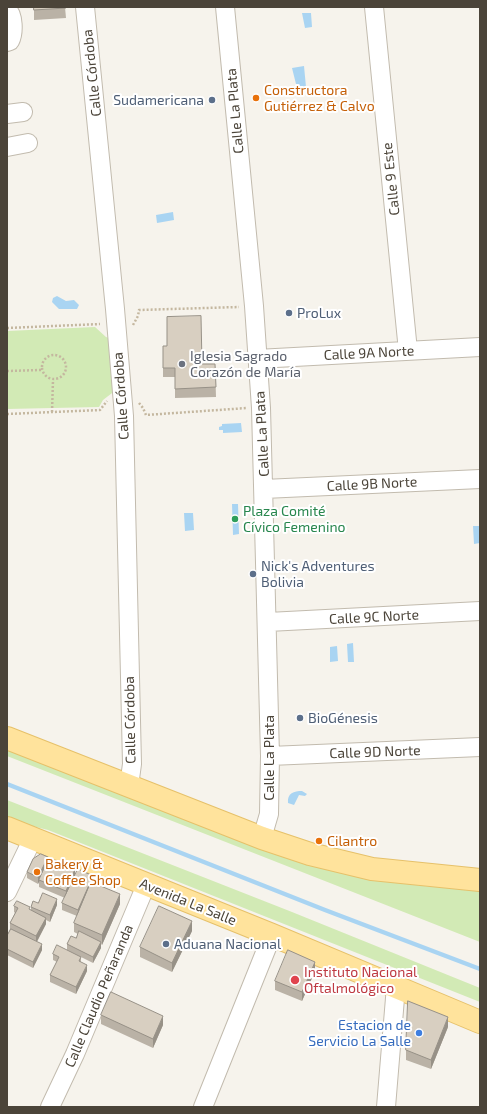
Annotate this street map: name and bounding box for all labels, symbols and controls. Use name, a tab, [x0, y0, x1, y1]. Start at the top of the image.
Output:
street label: Calle Córdoba	[79, 29, 105, 117]
street label: Calle La Plata	[223, 68, 247, 154]
place label: Constructora Gutiérrez & Calvo	[264, 82, 375, 114]
place label: Sudamericana	[113, 92, 204, 108]
marker: Constructora Gutiérrez & Calvo	[251, 93, 261, 103]
marker: Sudamericana	[207, 95, 217, 105]
street label: Calle 9 Este	[379, 142, 403, 216]
place label: ProLux	[297, 305, 341, 321]
marker: ProLux	[284, 308, 294, 318]
street label: Calle 9A Norte	[323, 342, 415, 364]
place label: Iglesia Sagrado Corazón de María	[190, 348, 301, 380]
street label: Calle Córdoba	[110, 352, 132, 440]
marker: Iglesia Sagrado Corazón de María	[177, 359, 187, 369]
street label: Calle La Plata	[251, 391, 273, 477]
street label: Calle 9B Norte	[326, 473, 418, 495]
place label: Plaza Comité Cívico Femenino	[243, 503, 345, 536]
marker: Plaza Comité Cívico Femenino	[230, 514, 240, 524]
place label: Nick's Adventures Bolivia	[261, 558, 375, 590]
marker: Nick's Adventures Bolivia	[248, 569, 258, 579]
street label: Calle 9C Norte	[329, 606, 419, 628]
street label: Calle Córdoba	[121, 676, 139, 764]
place label: BioGénesis	[308, 710, 378, 726]
marker: BioGénesis	[295, 713, 305, 723]
street label: Calle La Plata	[261, 715, 277, 801]
street label: Calle 9D Norte	[329, 742, 421, 762]
place label: Cilantro	[327, 833, 377, 849]
marker: Cilantro	[314, 836, 324, 846]
place label: Bakery & Coffee Shop	[45, 856, 121, 888]
marker: Bakery & Coffee Shop	[32, 867, 42, 877]
street label: Avenida La Salle	[137, 875, 239, 929]
street label: Calle Claudio Peñaranda	[61, 922, 137, 1070]
place label: Aduana Nacional	[174, 936, 281, 952]
marker: Aduana Nacional	[161, 939, 171, 949]
place label: Instituto Nacional Oftalmológico	[304, 964, 417, 996]
marker: Instituto Nacional Oftalmológico	[289, 974, 301, 986]
place label: Estacion de Servicio La Salle	[308, 1017, 411, 1050]
marker: Estacion de Servicio La Salle	[414, 1028, 424, 1038]

